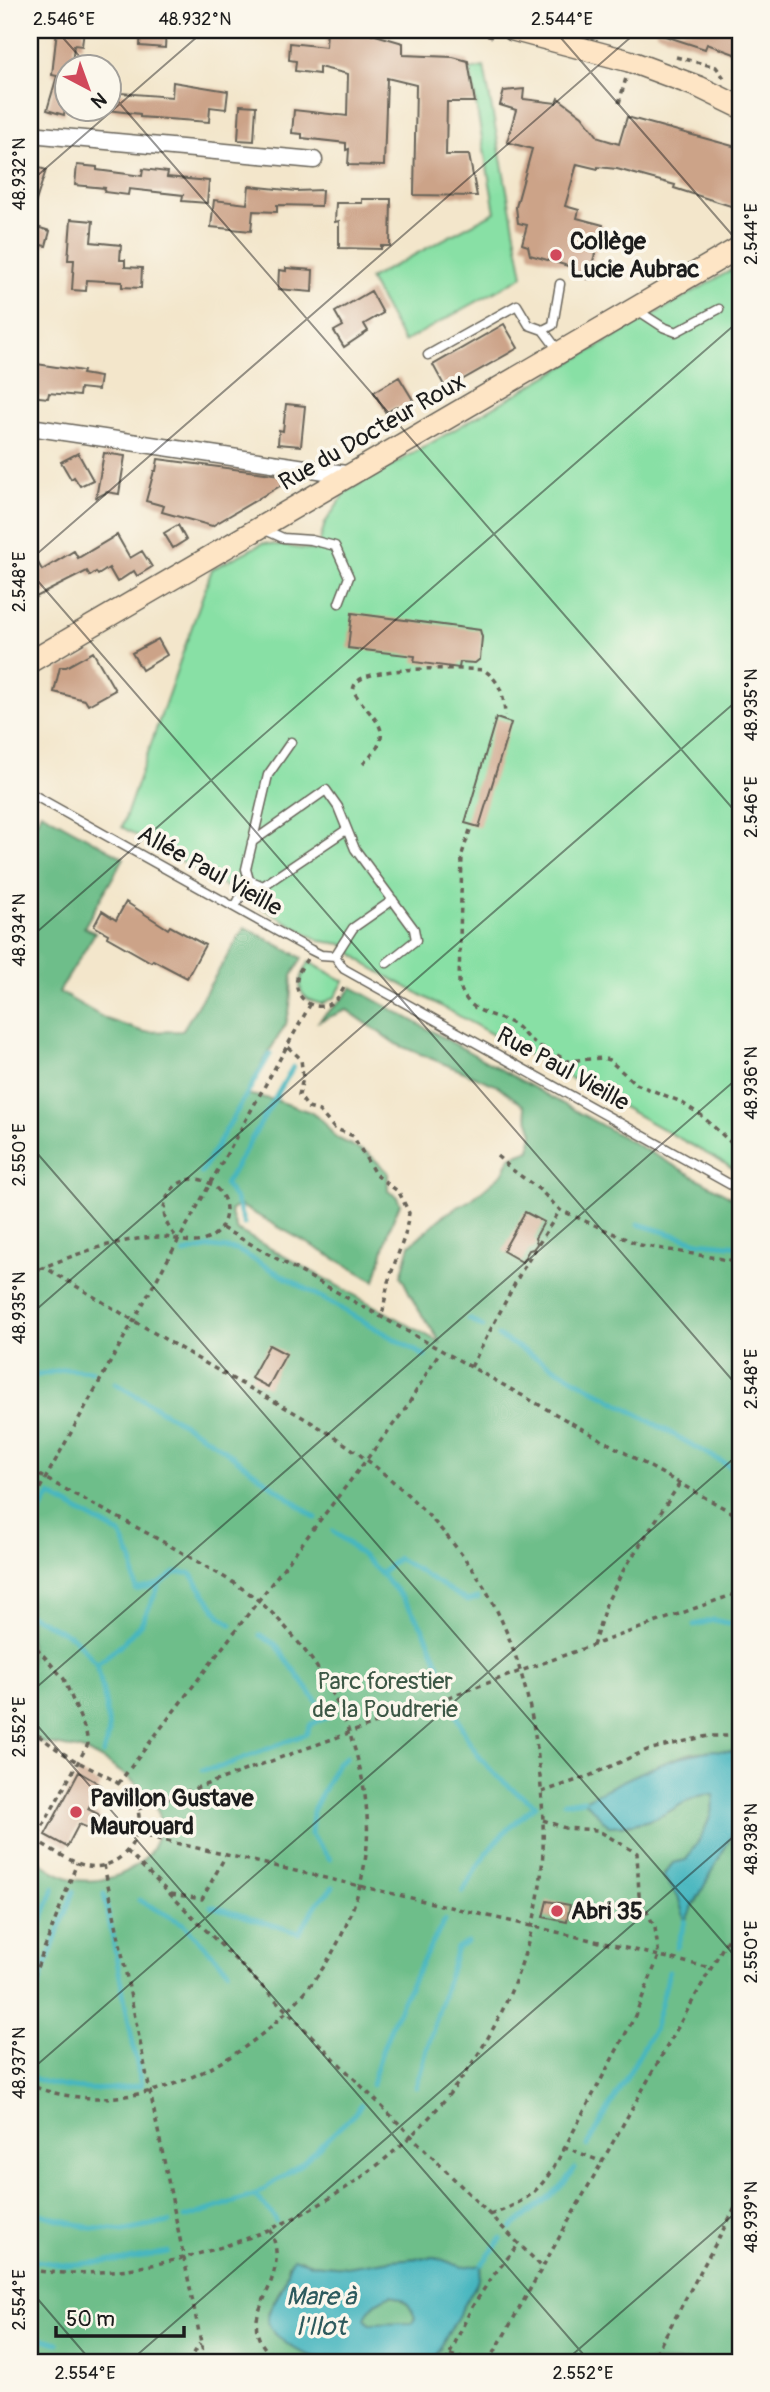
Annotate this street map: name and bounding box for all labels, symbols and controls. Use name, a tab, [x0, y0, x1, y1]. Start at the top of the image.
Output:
text: 2.546°E	[33, 8, 95, 31]
text: 48.932°N	[159, 8, 231, 31]
text: 2.544°E	[531, 8, 593, 31]
north arrow	[52, 52, 122, 122]
text: N	[86, 87, 111, 113]
text: 48.932°N	[8, 138, 31, 210]
text: 2.544°E	[740, 203, 763, 265]
place label: Collège Lucie Aubrac	[570, 227, 700, 284]
marker: Collège Lucie Aubrac	[548, 247, 564, 263]
street label: Rue du Docteur Roux	[274, 367, 470, 497]
text: 2.548°E	[8, 552, 31, 612]
text: 48.935°N	[740, 669, 763, 741]
text: 2.546°E	[740, 776, 763, 838]
street label: Allée Paul Vieille	[133, 819, 287, 923]
text: 48.934°N	[8, 893, 31, 967]
street label: Rue Paul Vieille	[492, 1021, 634, 1117]
text: 48.936°N	[740, 1046, 763, 1120]
text: 2.550°E	[8, 1123, 31, 1187]
text: 48.935°N	[8, 1272, 31, 1344]
text: 2.548°E	[740, 1349, 763, 1409]
park label: Parc forestier de la Poudrerie	[312, 1667, 458, 1724]
text: 2.552°E	[8, 1697, 31, 1757]
place label: Pavillon Gustave Maurouard	[90, 1784, 255, 1841]
text: 48.938°N	[740, 1803, 763, 1875]
marker: Pavillon Gustave Maurouard	[68, 1804, 84, 1820]
place label: Abri 35	[571, 1897, 643, 1926]
marker: Abri 35	[549, 1903, 565, 1919]
text: 2.550°E	[740, 1920, 763, 1984]
text: 48.937°N	[8, 2027, 31, 2099]
text: 48.939°N	[740, 2181, 763, 2253]
text: 2.554°E	[8, 2269, 31, 2331]
water label: Mare à l'Ilot	[286, 2281, 358, 2343]
scale bar	[56, 2294, 184, 2338]
text: 50 m	[66, 2306, 115, 2333]
text: 2.554°E	[54, 2362, 116, 2385]
text: 2.552°E	[553, 2362, 613, 2385]

